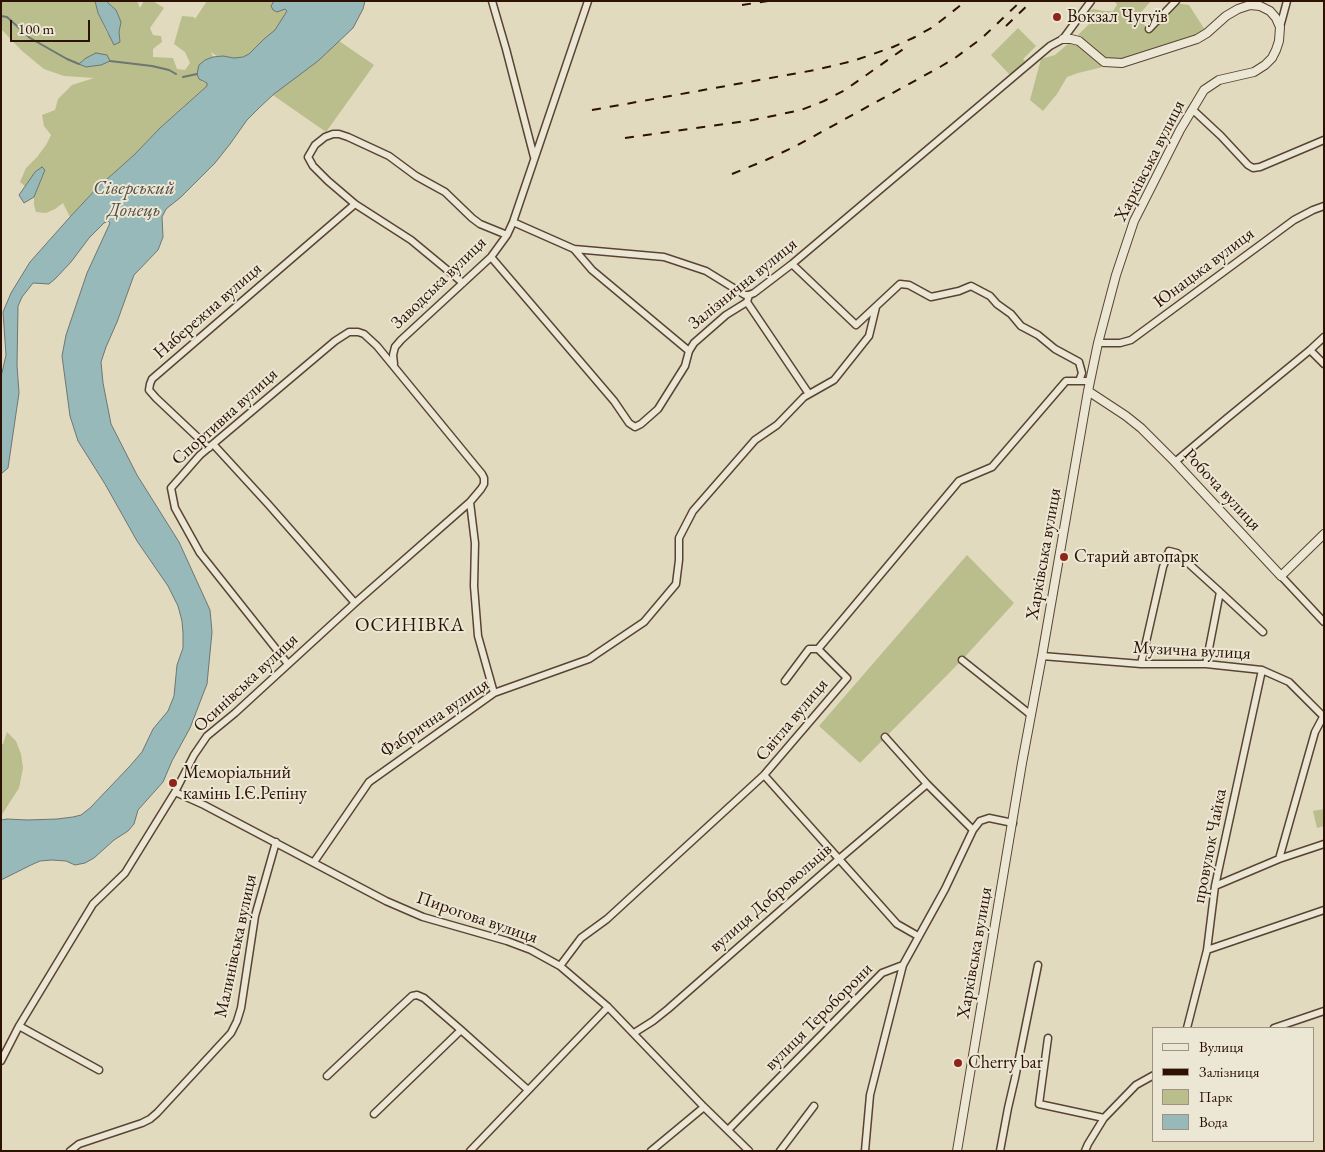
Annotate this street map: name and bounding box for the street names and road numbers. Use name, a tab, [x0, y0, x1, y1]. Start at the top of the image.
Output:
street label: Харківська вулиця	[1110, 97, 1190, 225]
street label: Юнацька вулиця	[1149, 223, 1259, 313]
street label: Заводська вулиця	[387, 232, 491, 334]
street label: Залізнична вулиця	[684, 234, 802, 334]
street label: Набережна вулиця	[150, 258, 266, 364]
street label: Спортивна вулиця	[168, 364, 282, 470]
street label: Робоча вулиця	[1178, 444, 1266, 536]
street label: Харківська вулиця	[1022, 486, 1066, 622]
street label: Осинівська вулиця	[189, 629, 303, 737]
street label: Музична вулиця	[1133, 637, 1251, 665]
street label: Фабрична вулиця	[377, 674, 493, 762]
street label: Світла вулиця	[751, 674, 833, 766]
street label: провулок Чайка	[1188, 787, 1232, 905]
street label: вулиця Добровольців	[705, 839, 837, 957]
street label: Малинівська вулиця	[210, 872, 262, 1020]
street label: Харківська вулиця	[953, 885, 997, 1021]
street label: Пирогова вулиця	[414, 887, 540, 949]
street label: вулиця Тероборони	[761, 959, 877, 1075]

